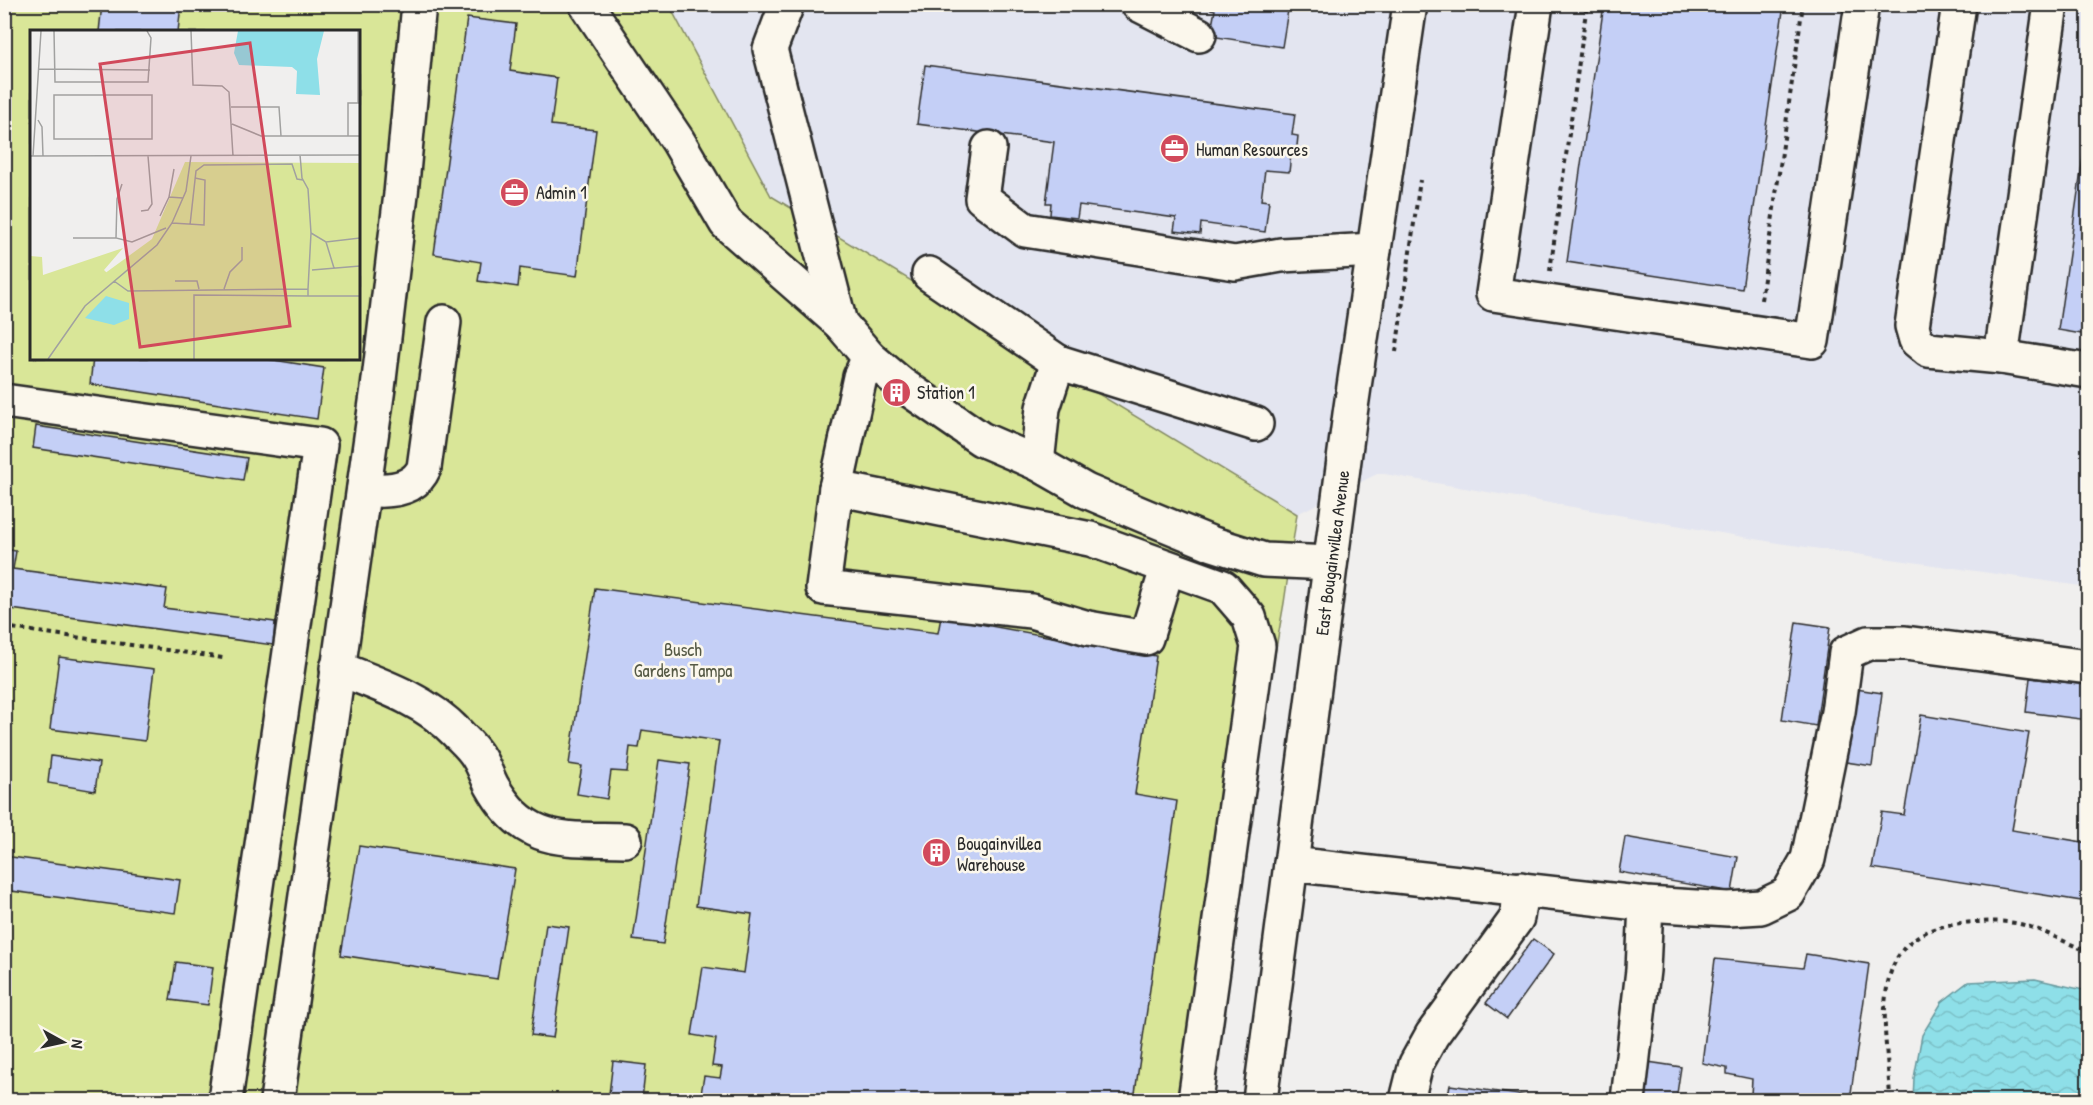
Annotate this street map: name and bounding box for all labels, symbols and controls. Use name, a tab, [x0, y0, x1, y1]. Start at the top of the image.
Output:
inset map	[30, 30, 360, 360]
office icon: Human Resources	[1159, 133, 1191, 165]
place label: Human Resources	[1196, 137, 1308, 162]
office icon: Admin 1	[499, 176, 531, 208]
place label: Admin 1	[536, 180, 587, 205]
building icon: Station 1	[880, 376, 912, 408]
place label: Station 1	[917, 380, 975, 405]
street label: East Bougainvillea Avenue	[1309, 469, 1355, 637]
park label: Busch Gardens Tampa	[634, 637, 732, 683]
place label: Bougainvillea Warehouse	[957, 831, 1041, 877]
building icon: Bougainvillea Warehouse	[920, 837, 952, 869]
north arrow	[33, 1012, 93, 1072]
text: N	[66, 1038, 89, 1050]

